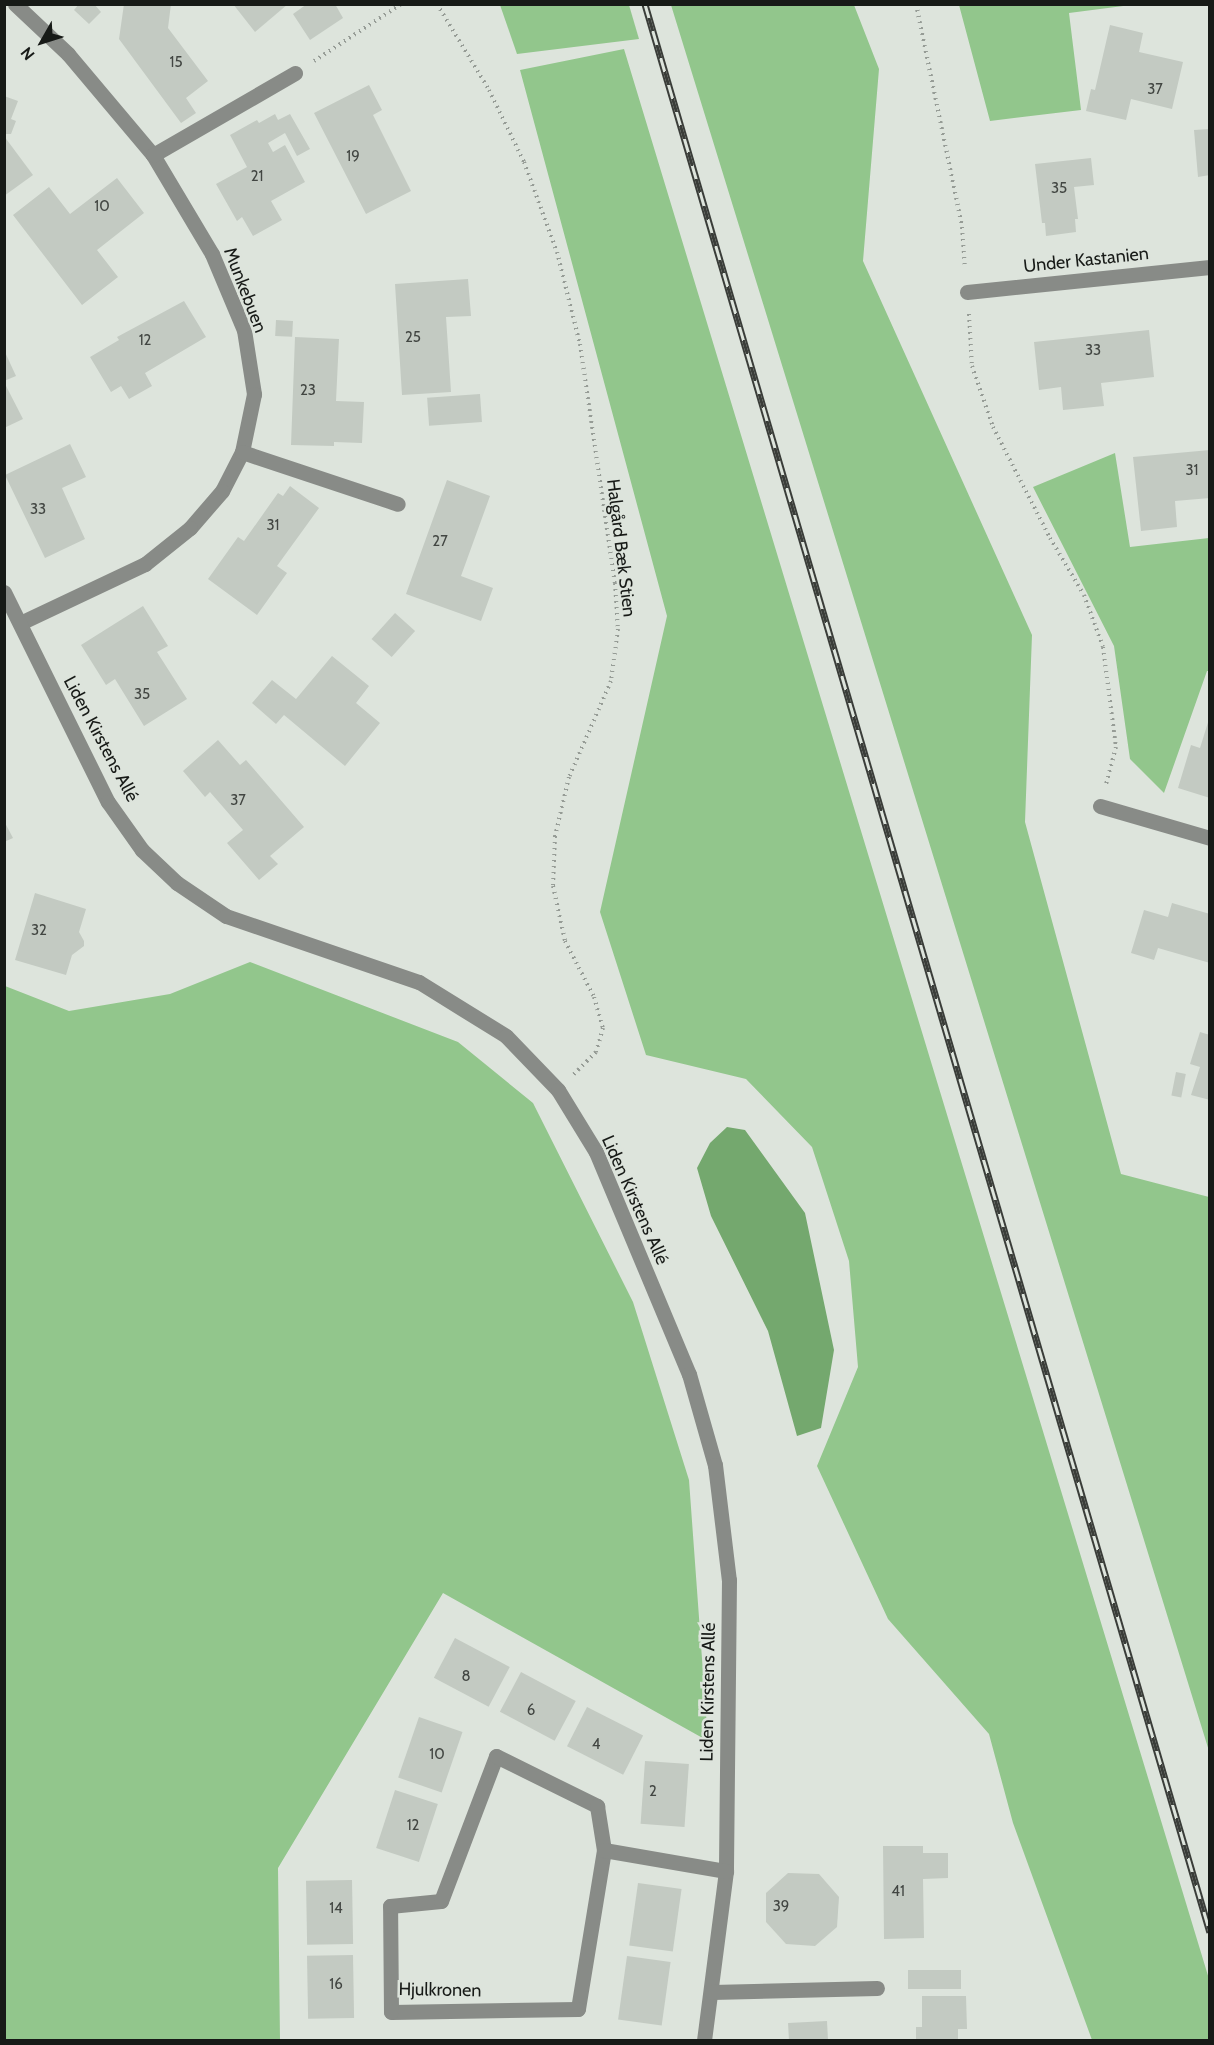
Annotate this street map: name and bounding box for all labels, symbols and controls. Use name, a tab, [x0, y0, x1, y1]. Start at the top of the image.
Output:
north arrow	[12, 12, 72, 72]
text: N	[17, 43, 39, 64]
house number: 15	[169, 54, 183, 72]
house number: 37	[1147, 81, 1163, 99]
house number: 19	[346, 148, 360, 166]
house number: 21	[251, 168, 263, 186]
house number: 35	[1051, 180, 1067, 198]
house number: 10	[94, 198, 110, 216]
street label: Under Kastanien	[1022, 243, 1150, 277]
street label: Munkebuen	[219, 244, 271, 336]
house number: 25	[405, 329, 421, 347]
house number: 12	[139, 332, 151, 350]
house number: 33	[1085, 342, 1101, 360]
house number: 23	[300, 382, 316, 400]
house number: 31	[1185, 462, 1199, 480]
street label: Halgård Bæk Stien	[602, 478, 640, 618]
house number: 33	[30, 501, 46, 519]
house number: 31	[266, 517, 280, 535]
house number: 27	[432, 533, 448, 551]
street label: Liden Kirstens Allé	[59, 673, 143, 805]
house number: 35	[134, 686, 150, 704]
house number: 37	[230, 792, 246, 810]
house number: 32	[31, 922, 47, 940]
street label: Liden Kirstens Allé	[597, 1132, 673, 1268]
street label: Liden Kirstens Allé	[696, 1622, 720, 1762]
house number: 8	[461, 1668, 471, 1686]
house number: 6	[527, 1702, 535, 1720]
house number: 4	[592, 1736, 600, 1754]
house number: 10	[429, 1746, 445, 1764]
house number: 2	[649, 1783, 657, 1801]
house number: 12	[407, 1817, 419, 1835]
house number: 41	[891, 1883, 905, 1901]
house number: 39	[773, 1898, 789, 1916]
house number: 14	[329, 1900, 343, 1918]
house number: 16	[329, 1976, 343, 1994]
street label: Hjulkronen	[398, 1978, 482, 2002]

